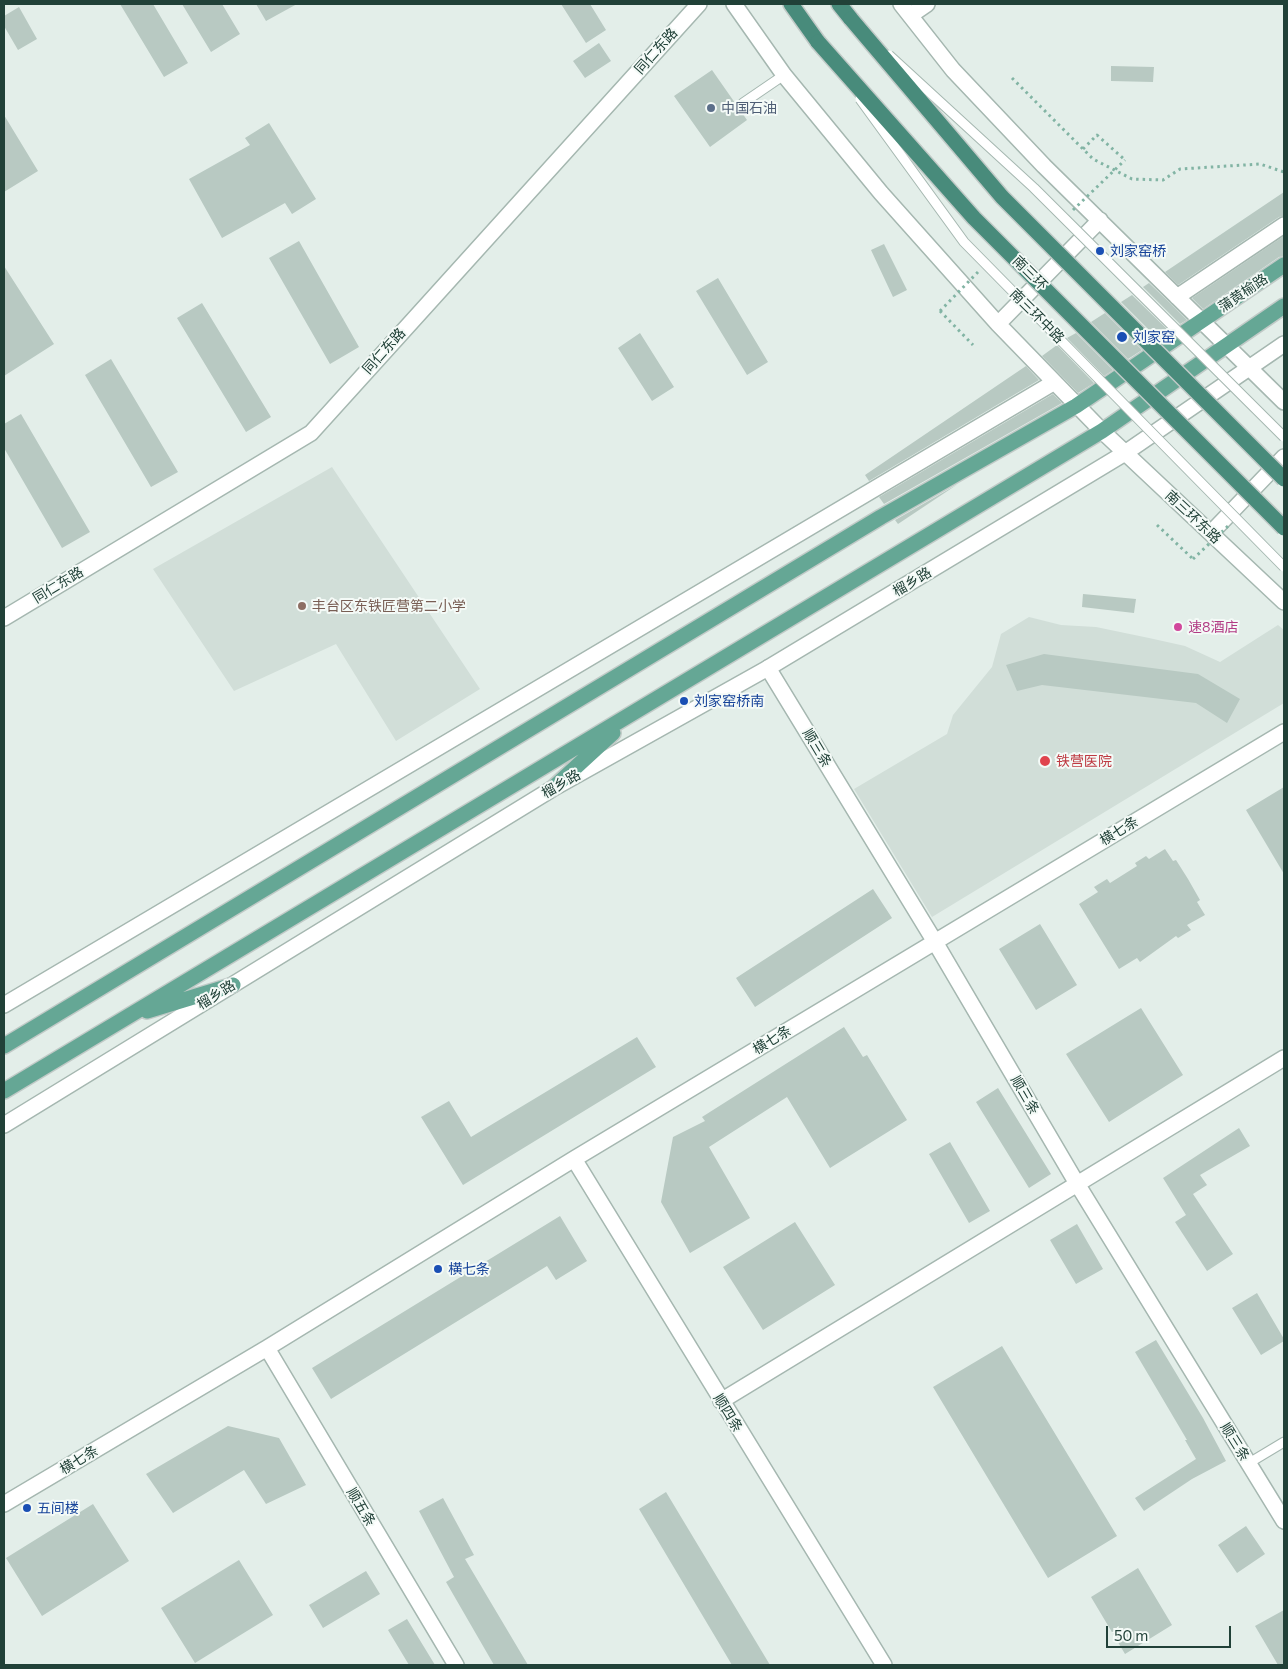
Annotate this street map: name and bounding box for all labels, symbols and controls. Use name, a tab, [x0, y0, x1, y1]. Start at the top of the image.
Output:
street label: 同仁东路	[631, 25, 681, 77]
place label: 中国石油	[721, 100, 777, 116]
marker: 中国石油	[705, 102, 717, 114]
place label: 刘家窑桥	[1110, 243, 1166, 259]
marker: 刘家窑桥	[1094, 245, 1106, 257]
street label: 南三环	[1009, 252, 1051, 294]
street label: 蒲黄榆路	[1215, 270, 1271, 316]
street label: 南三环中路	[1006, 285, 1068, 347]
street label: 同仁东路	[359, 325, 409, 377]
place label: 刘家窑	[1133, 329, 1175, 345]
marker: 刘家窑	[1115, 330, 1129, 344]
street label: 南三环东路	[1162, 487, 1224, 547]
street label: 同仁东路	[30, 563, 86, 607]
street label: 榴乡路	[890, 564, 934, 600]
place label: 丰台区东铁匠营第二小学	[312, 598, 466, 614]
marker: 丰台区东铁匠营第二小学	[296, 600, 308, 612]
place label: 速8酒店	[1188, 619, 1238, 635]
marker: 速8酒店	[1172, 621, 1184, 633]
place label: 刘家窑桥南	[694, 693, 764, 709]
marker: 刘家窑桥南	[678, 695, 690, 707]
street label: 顺三条	[799, 726, 835, 770]
place label: 铁营医院	[1056, 753, 1112, 769]
marker: 铁营医院	[1038, 754, 1052, 768]
street label: 榴乡路	[539, 766, 583, 802]
street label: 横七条	[1097, 813, 1141, 849]
street label: 榴乡路	[194, 977, 238, 1013]
street label: 横七条	[750, 1022, 794, 1058]
street label: 顺三条	[1007, 1073, 1043, 1117]
place label: 横七条	[448, 1261, 490, 1277]
marker: 横七条	[432, 1263, 444, 1275]
street label: 顺四条	[710, 1391, 746, 1435]
street label: 顺三条	[1217, 1420, 1253, 1464]
street label: 横七条	[57, 1442, 101, 1478]
street label: 顺五条	[343, 1485, 379, 1529]
place label: 五间楼	[37, 1500, 79, 1516]
marker: 五间楼	[21, 1502, 33, 1514]
scale bar	[1108, 1616, 1233, 1648]
text: 50 m	[1114, 1626, 1148, 1644]

